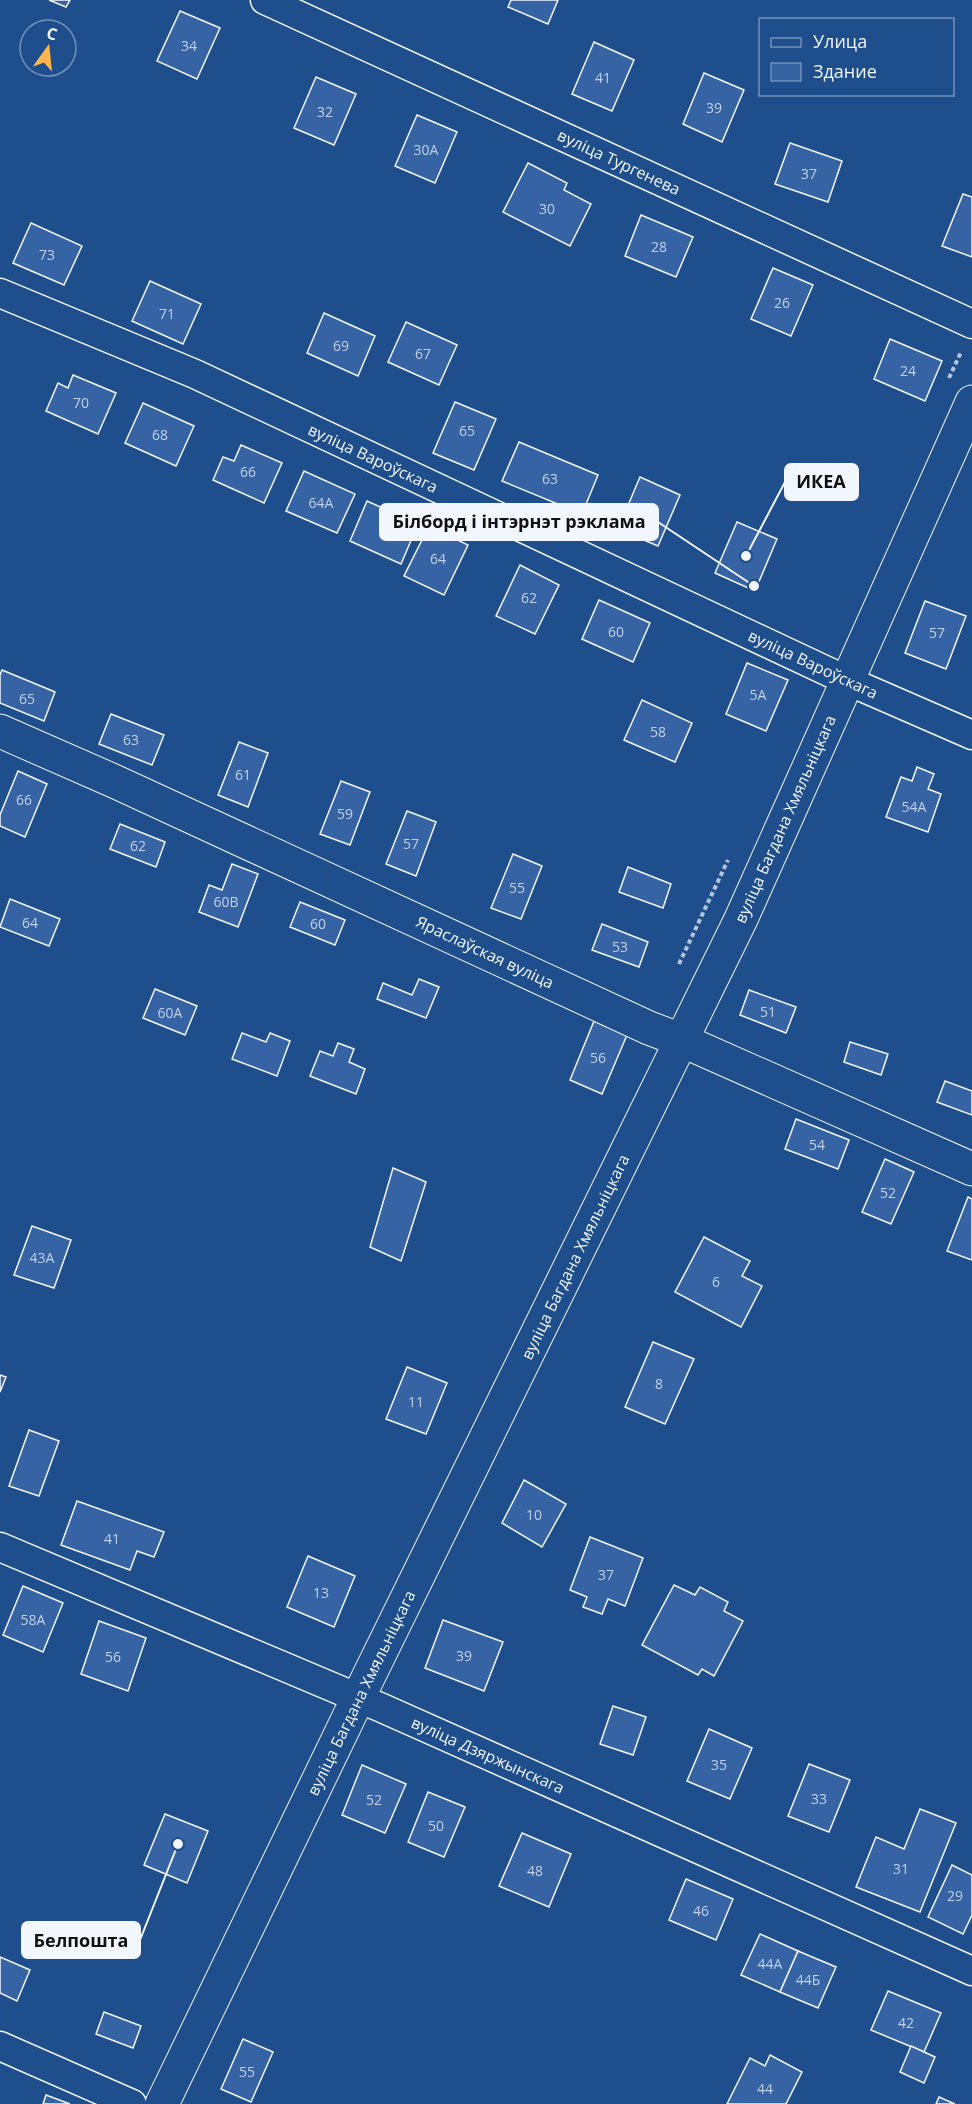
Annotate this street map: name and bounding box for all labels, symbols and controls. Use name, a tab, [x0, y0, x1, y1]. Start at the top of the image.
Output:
north arrow	[18, 18, 78, 78]
legend	[759, 18, 954, 96]
text: С	[44, 22, 60, 45]
text: Улица	[813, 29, 867, 53]
house number: 34	[181, 36, 197, 55]
text: Здание	[813, 59, 877, 83]
house number: 41	[595, 68, 611, 87]
house number: 39	[706, 98, 722, 117]
house number: 32	[317, 102, 333, 121]
street label: вуліца Тургенева	[554, 124, 684, 200]
house number: 30А	[414, 140, 439, 159]
house number: 37	[801, 164, 817, 183]
house number: 30	[539, 199, 555, 218]
house number: 28	[651, 237, 667, 256]
house number: 73	[39, 245, 55, 264]
house number: 26	[774, 293, 790, 312]
house number: 71	[159, 304, 175, 323]
house number: 69	[333, 336, 349, 355]
house number: 67	[415, 344, 431, 363]
house number: 24	[900, 361, 916, 380]
house number: 70	[73, 393, 89, 412]
street label: вуліца Вароўскага	[305, 418, 441, 498]
house number: 65	[459, 421, 475, 440]
house number: 68	[152, 425, 168, 444]
house number: 66	[240, 462, 256, 481]
callout: ИКЕА	[785, 464, 858, 500]
house number: 63	[542, 469, 558, 488]
text: ИКЕА	[796, 469, 846, 493]
house number: 64А	[309, 493, 334, 512]
callout: Білборд і інтэрнэт рэклама	[380, 504, 658, 540]
text: Білборд і інтэрнэт рэклама	[392, 509, 646, 533]
house number: 64	[430, 549, 446, 568]
house number: 62	[521, 588, 537, 607]
house number: 60	[608, 622, 624, 641]
house number: 57	[929, 623, 945, 642]
street label: вуліца Вароўскага	[745, 624, 881, 704]
house number: 5А	[750, 685, 767, 704]
house number: 65	[19, 689, 35, 708]
street label: вуліца Багдана Хмяльніцкага	[729, 711, 841, 927]
house number: 58	[650, 722, 666, 741]
house number: 63	[123, 730, 139, 749]
house number: 61	[235, 765, 251, 784]
house number: 66	[16, 790, 32, 809]
house number: 54А	[902, 797, 927, 816]
house number: 59	[337, 804, 353, 823]
house number: 57	[403, 834, 419, 853]
house number: 62	[130, 836, 146, 855]
house number: 55	[509, 878, 525, 897]
house number: 60В	[213, 892, 239, 911]
street label: Яраслаўская вуліца	[413, 910, 557, 994]
house number: 64	[22, 913, 38, 932]
house number: 60	[310, 914, 326, 933]
house number: 53	[612, 937, 628, 956]
house number: 51	[760, 1002, 776, 1021]
house number: 60А	[158, 1003, 183, 1022]
house number: 56	[590, 1048, 606, 1067]
house number: 54	[809, 1135, 825, 1154]
street label: вуліца Багдана Хмяльніцкага	[516, 1151, 634, 1363]
house number: 52	[880, 1183, 896, 1202]
house number: 43А	[30, 1248, 55, 1267]
house number: 6	[712, 1272, 720, 1291]
house number: 8	[655, 1374, 663, 1393]
house number: 11	[408, 1392, 424, 1411]
house number: 10	[526, 1505, 542, 1524]
house number: 41	[104, 1529, 120, 1548]
house number: 37	[598, 1565, 614, 1584]
house number: 13	[313, 1583, 329, 1602]
street label: вуліца Багдана Хмяльніцкага	[302, 1587, 420, 1799]
house number: 58А	[21, 1610, 46, 1629]
house number: 39	[456, 1646, 472, 1665]
house number: 56	[105, 1647, 121, 1666]
street label: вуліца Дзяржынскага	[408, 1711, 568, 1799]
house number: 35	[711, 1755, 727, 1774]
house number: 33	[811, 1789, 827, 1808]
house number: 52	[366, 1790, 382, 1809]
house number: 50	[428, 1816, 444, 1835]
house number: 31	[893, 1859, 909, 1878]
house number: 48	[527, 1861, 543, 1880]
house number: 29	[947, 1886, 963, 1905]
house number: 46	[693, 1901, 709, 1920]
callout: Белпошта	[22, 1922, 140, 1958]
text: Белпошта	[34, 1928, 128, 1952]
house number: 44А	[758, 1954, 783, 1973]
house number: 44Б	[796, 1970, 820, 1989]
house number: 42	[898, 2013, 914, 2032]
house number: 55	[239, 2062, 255, 2081]
house number: 44	[757, 2079, 773, 2098]

